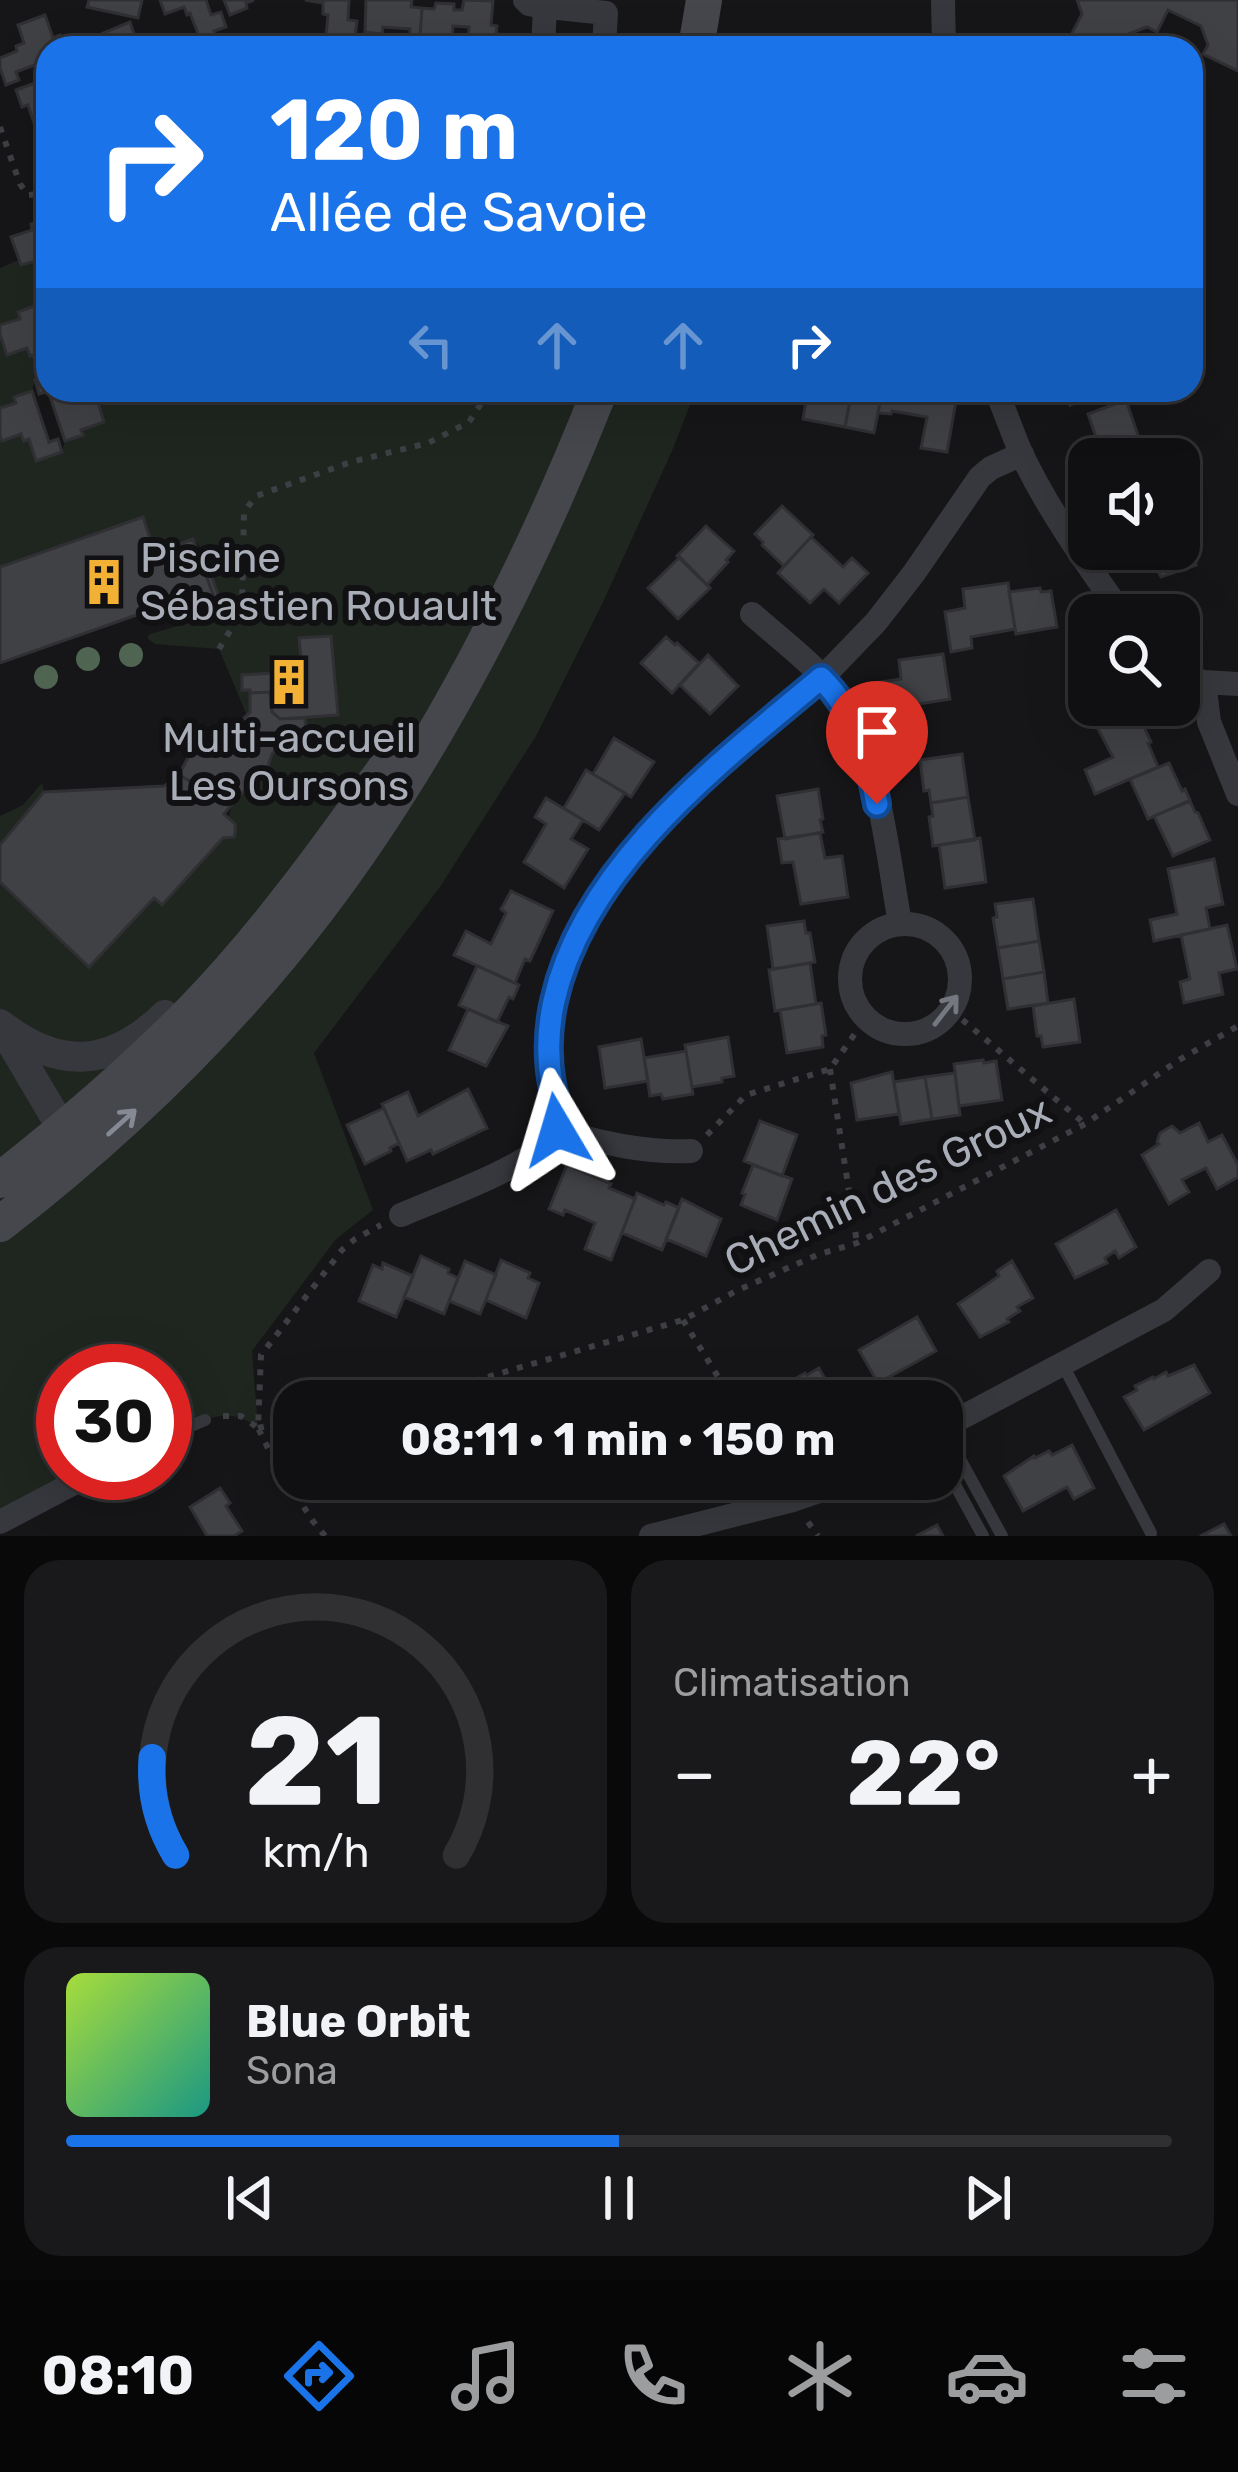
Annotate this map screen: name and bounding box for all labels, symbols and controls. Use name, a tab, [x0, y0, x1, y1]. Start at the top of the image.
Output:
text: 120 m	[270, 80, 518, 180]
icon: right	[72, 84, 228, 240]
text: Allée de Savoie	[270, 181, 648, 245]
icon: left	[398, 312, 464, 378]
icon: ahead	[524, 312, 590, 378]
icon: ahead	[650, 312, 716, 378]
icon: right	[776, 312, 842, 378]
map controls	[1068, 438, 1200, 726]
button: sound	[1068, 438, 1200, 570]
place label: Piscine Sébastien Rouault	[140, 533, 497, 631]
building icon: Piscine Sébastien Rouault	[79, 557, 129, 607]
button: search	[1068, 594, 1200, 726]
building icon: Multi-accueil Les Oursons	[264, 657, 314, 707]
pin	[826, 681, 928, 804]
icon: arrive	[844, 699, 910, 765]
place label: Multi-accueil Les Oursons	[162, 713, 416, 811]
one-way arrow	[932, 995, 959, 1026]
position arrow	[494, 1067, 620, 1193]
street label: Chemin des Groux	[717, 1085, 1059, 1287]
one-way arrow	[106, 1109, 136, 1136]
speed limit sign: 30	[36, 1344, 192, 1500]
text: 08:11 · 1 min · 150 m	[401, 1413, 835, 1466]
text: Climatisation	[673, 1660, 911, 1706]
text: 21	[244, 1687, 387, 1835]
text: 22°	[846, 1720, 1000, 1827]
text: −	[673, 1734, 716, 1813]
text: +	[1131, 1734, 1172, 1813]
text: km/h	[262, 1826, 369, 1877]
text: Blue Orbit	[246, 1995, 470, 2048]
text: Sona	[246, 2048, 338, 2094]
icon: previous	[217, 2165, 283, 2231]
icon: pause	[586, 2165, 652, 2231]
icon: next	[955, 2165, 1021, 2231]
icon: directions	[277, 2334, 361, 2418]
icon: music	[444, 2334, 528, 2418]
icon: phone	[611, 2334, 695, 2418]
icon: climate	[778, 2334, 862, 2418]
icon: car	[945, 2334, 1029, 2418]
icon: filters	[1112, 2334, 1196, 2418]
text: 08:10	[42, 2344, 194, 2408]

